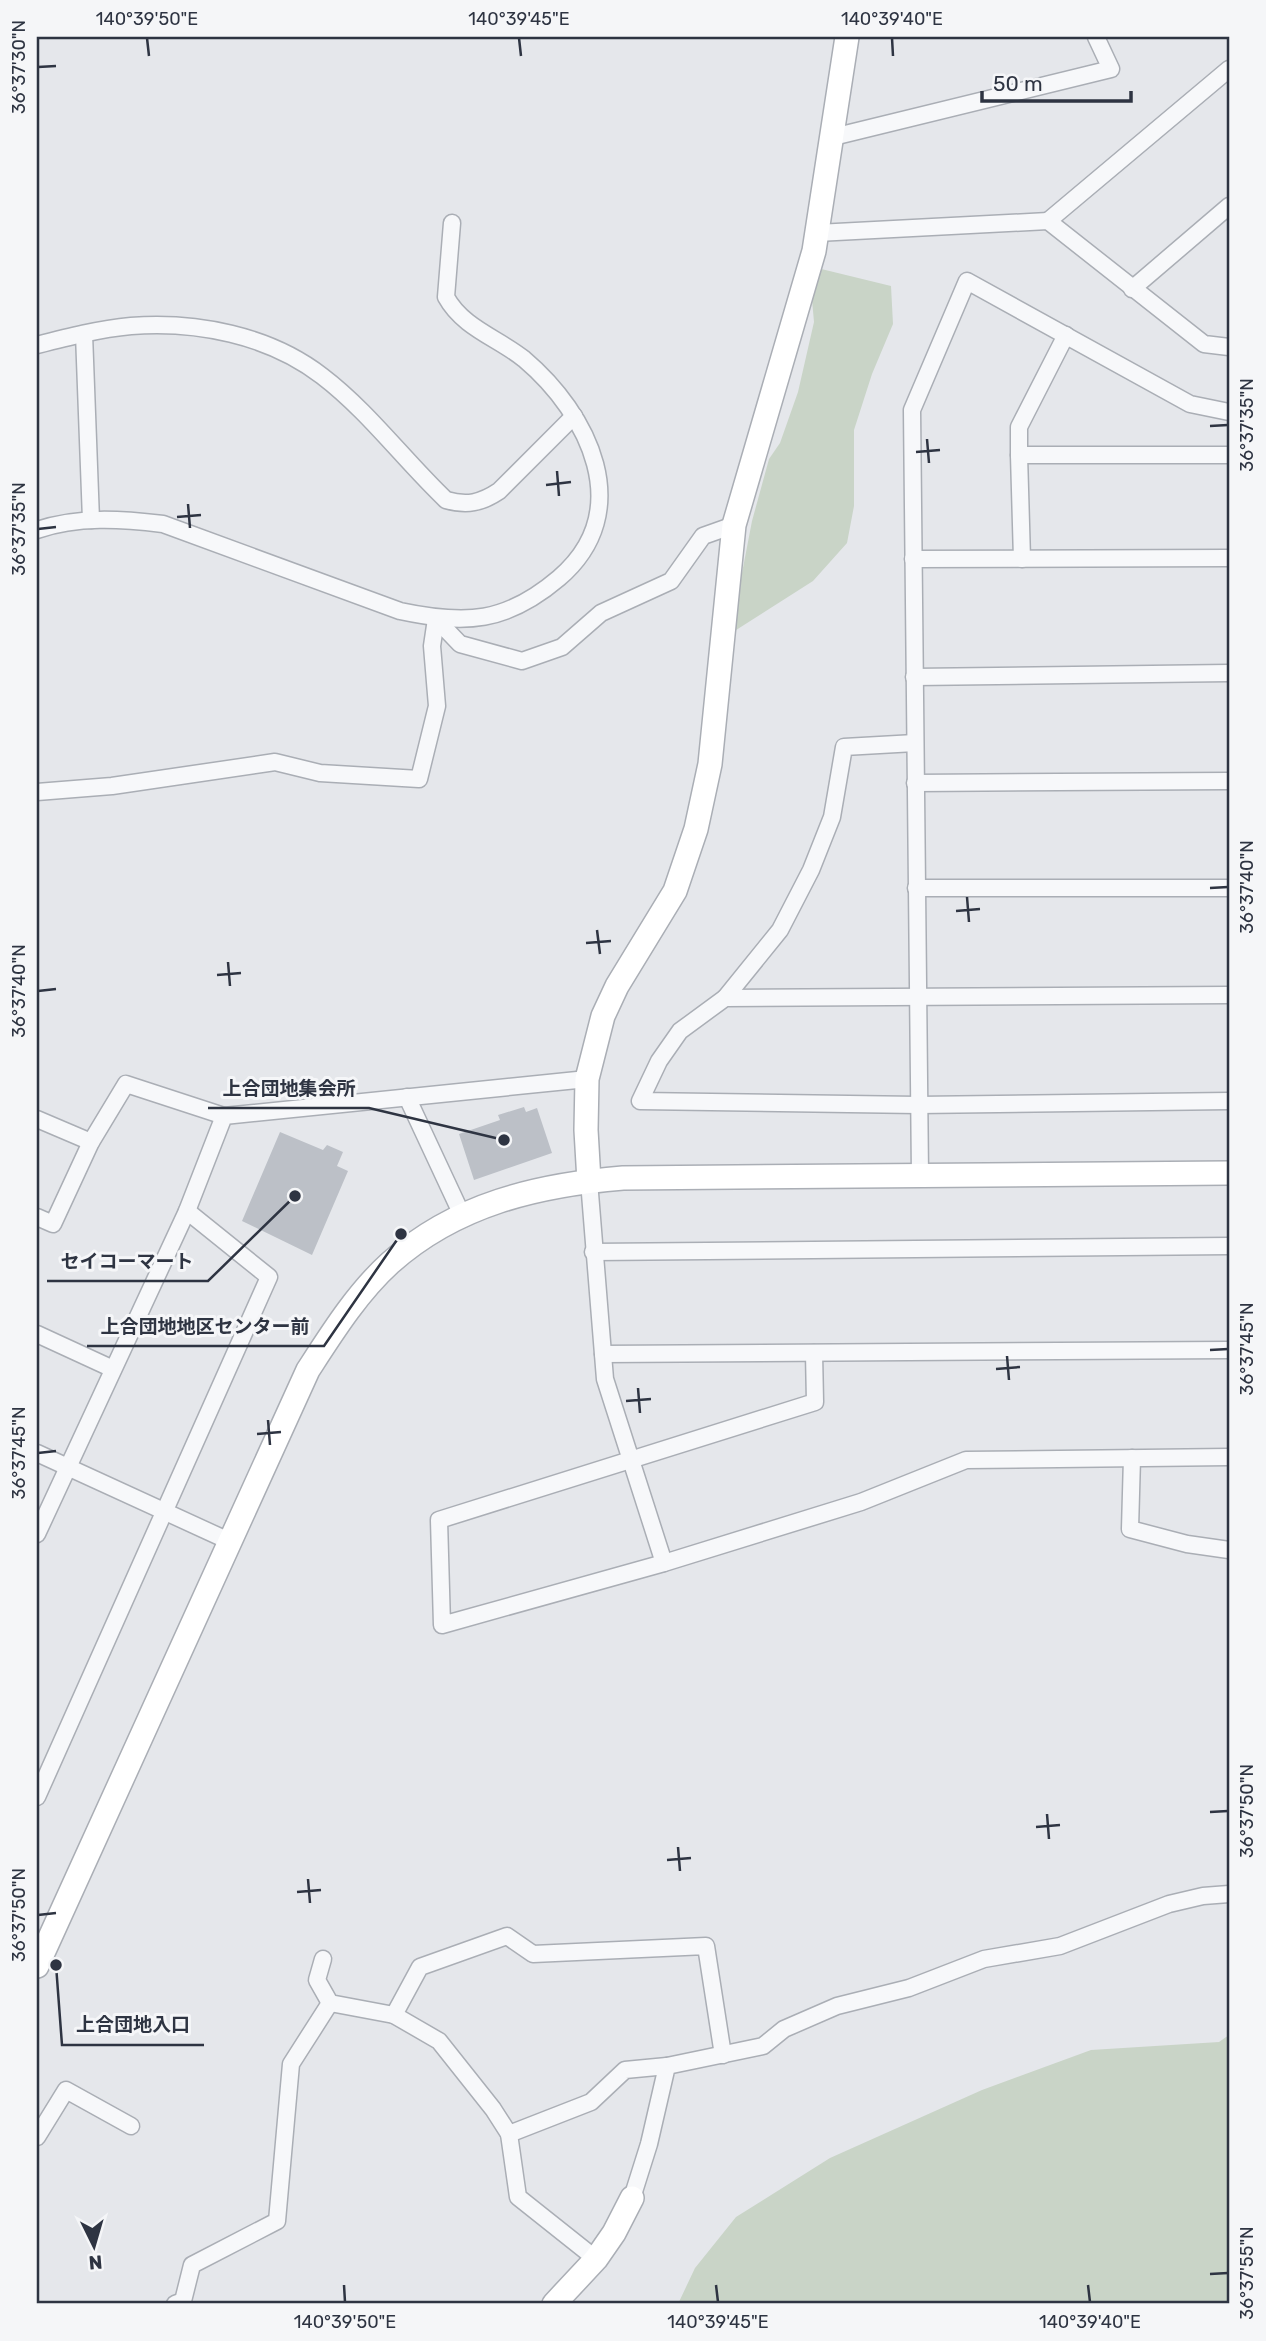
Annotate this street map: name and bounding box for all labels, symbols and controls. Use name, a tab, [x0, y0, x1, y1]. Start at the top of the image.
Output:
text: 140°39'50"E	[96, 8, 198, 30]
text: 140°39'45"E	[468, 8, 570, 30]
text: 140°39'40"E	[841, 8, 943, 30]
text: 36°37'30"N	[8, 20, 30, 114]
scale bar	[982, 60, 1131, 104]
text: 50 m	[993, 71, 1043, 96]
text: 36°37'35"N	[1236, 378, 1258, 472]
text: 36°37'35"N	[8, 482, 30, 576]
text: 36°37'40"N	[1236, 840, 1258, 934]
text: 36°37'40"N	[8, 944, 30, 1038]
callout: 上合団地集会所	[208, 1068, 369, 1108]
text: 上合団地集会所	[222, 1077, 356, 1100]
callout: セイコーマート	[47, 1241, 208, 1281]
text: セイコーマート	[60, 1250, 194, 1273]
text: 36°37'45"N	[1236, 1303, 1258, 1395]
callout: 上合団地地区センター前	[87, 1306, 324, 1346]
text: 上合団地地区センター前	[100, 1315, 310, 1338]
text: 36°37'45"N	[8, 1407, 30, 1499]
text: 36°37'50"N	[1236, 1764, 1258, 1858]
text: 36°37'50"N	[8, 1868, 30, 1962]
callout: 上合団地入口	[62, 2005, 204, 2045]
text: 上合団地入口	[76, 2013, 190, 2036]
north arrow	[60, 2212, 130, 2282]
text: 36°37'55"N	[1236, 2226, 1258, 2320]
text: N	[88, 2250, 103, 2274]
text: 140°39'50"E	[294, 2311, 396, 2333]
text: 140°39'45"E	[667, 2311, 769, 2333]
text: 140°39'40"E	[1039, 2311, 1141, 2333]

